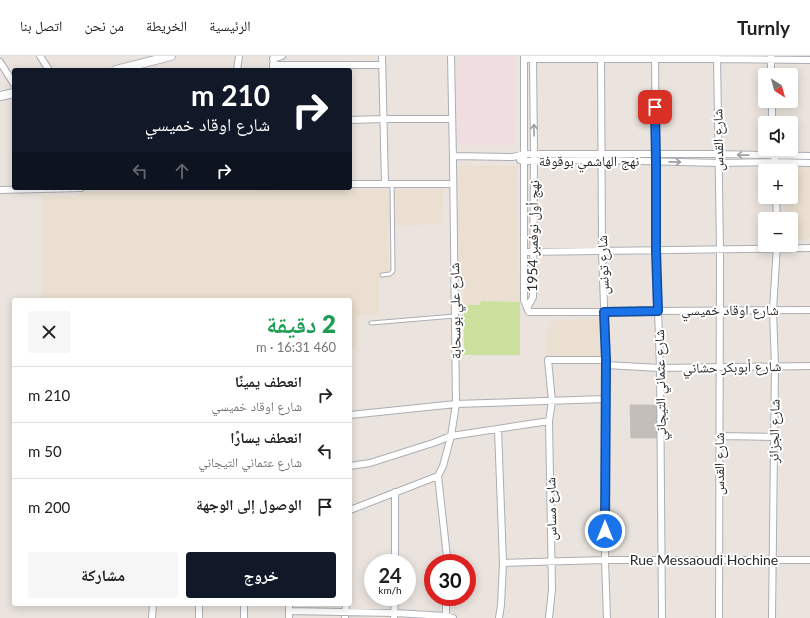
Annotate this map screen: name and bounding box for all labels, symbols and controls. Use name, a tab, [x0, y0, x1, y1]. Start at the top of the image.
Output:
text: Turnly	[737, 16, 790, 39]
text: اتصل بنا	[20, 17, 62, 34]
text: من نحن	[84, 17, 124, 34]
text: الخريطة	[146, 17, 187, 34]
text: الرئيسية	[209, 17, 251, 34]
north arrow	[758, 68, 798, 108]
map controls	[758, 68, 798, 252]
text: 210 m	[191, 78, 270, 112]
icon: right	[284, 84, 336, 136]
pin	[638, 90, 672, 124]
icon: arrive	[644, 96, 666, 118]
street label: شارع القدس	[708, 108, 729, 172]
text: شارع اوقاد خميسي	[145, 113, 270, 135]
button: sound	[758, 116, 798, 156]
one-way arrow	[530, 124, 538, 137]
one-way arrow	[737, 151, 750, 159]
street label: نهج الهاشمي بوقوفة	[539, 152, 639, 173]
one-way arrow	[668, 158, 681, 166]
icon: left	[129, 160, 151, 182]
icon: ahead	[171, 160, 193, 182]
icon: right	[213, 160, 235, 182]
button: +	[758, 164, 798, 204]
street label: نهج أول نوفمبر 1954	[523, 180, 544, 292]
button: −	[758, 212, 798, 252]
street label: شارع تونس	[593, 235, 614, 295]
street label: شارع علي بوسحابة	[445, 263, 467, 359]
street label: شارع اوقاد خميسي	[681, 301, 779, 322]
text: 2 دقيقة	[266, 309, 336, 338]
button: close	[28, 311, 70, 353]
street label: شارع عثماني التيجاني	[650, 329, 673, 441]
text: 460 m · 16:31	[256, 339, 336, 355]
street label: شارع أبوبكر حشاني	[683, 357, 782, 379]
text: انعطف يمينًا	[235, 372, 302, 390]
icon: right	[314, 384, 336, 406]
text: 210 m	[28, 386, 70, 404]
text: شارع اوقاد خميسي	[211, 398, 302, 414]
street label: شارع الجزائر	[764, 399, 785, 464]
text: انعطف يسارًا	[230, 428, 302, 446]
street label: شارع القدس	[710, 433, 729, 495]
icon: left	[314, 440, 336, 462]
text: 50 m	[28, 442, 62, 460]
text: شارع عثماني التيجاني	[199, 454, 302, 470]
street label: شارع مساس	[541, 477, 562, 541]
text: الوصول إلى الوجهة	[196, 495, 302, 513]
icon: arrive	[314, 496, 336, 518]
text: 200 m	[28, 498, 70, 516]
position arrow	[584, 510, 626, 552]
street label: Rue Messaoudi Hochine	[630, 551, 778, 568]
button: مشاركة	[28, 552, 178, 598]
button: خروج	[186, 552, 336, 598]
speed limit sign: 30	[424, 554, 476, 606]
text: 24	[378, 563, 402, 587]
text: km/h	[378, 584, 402, 596]

